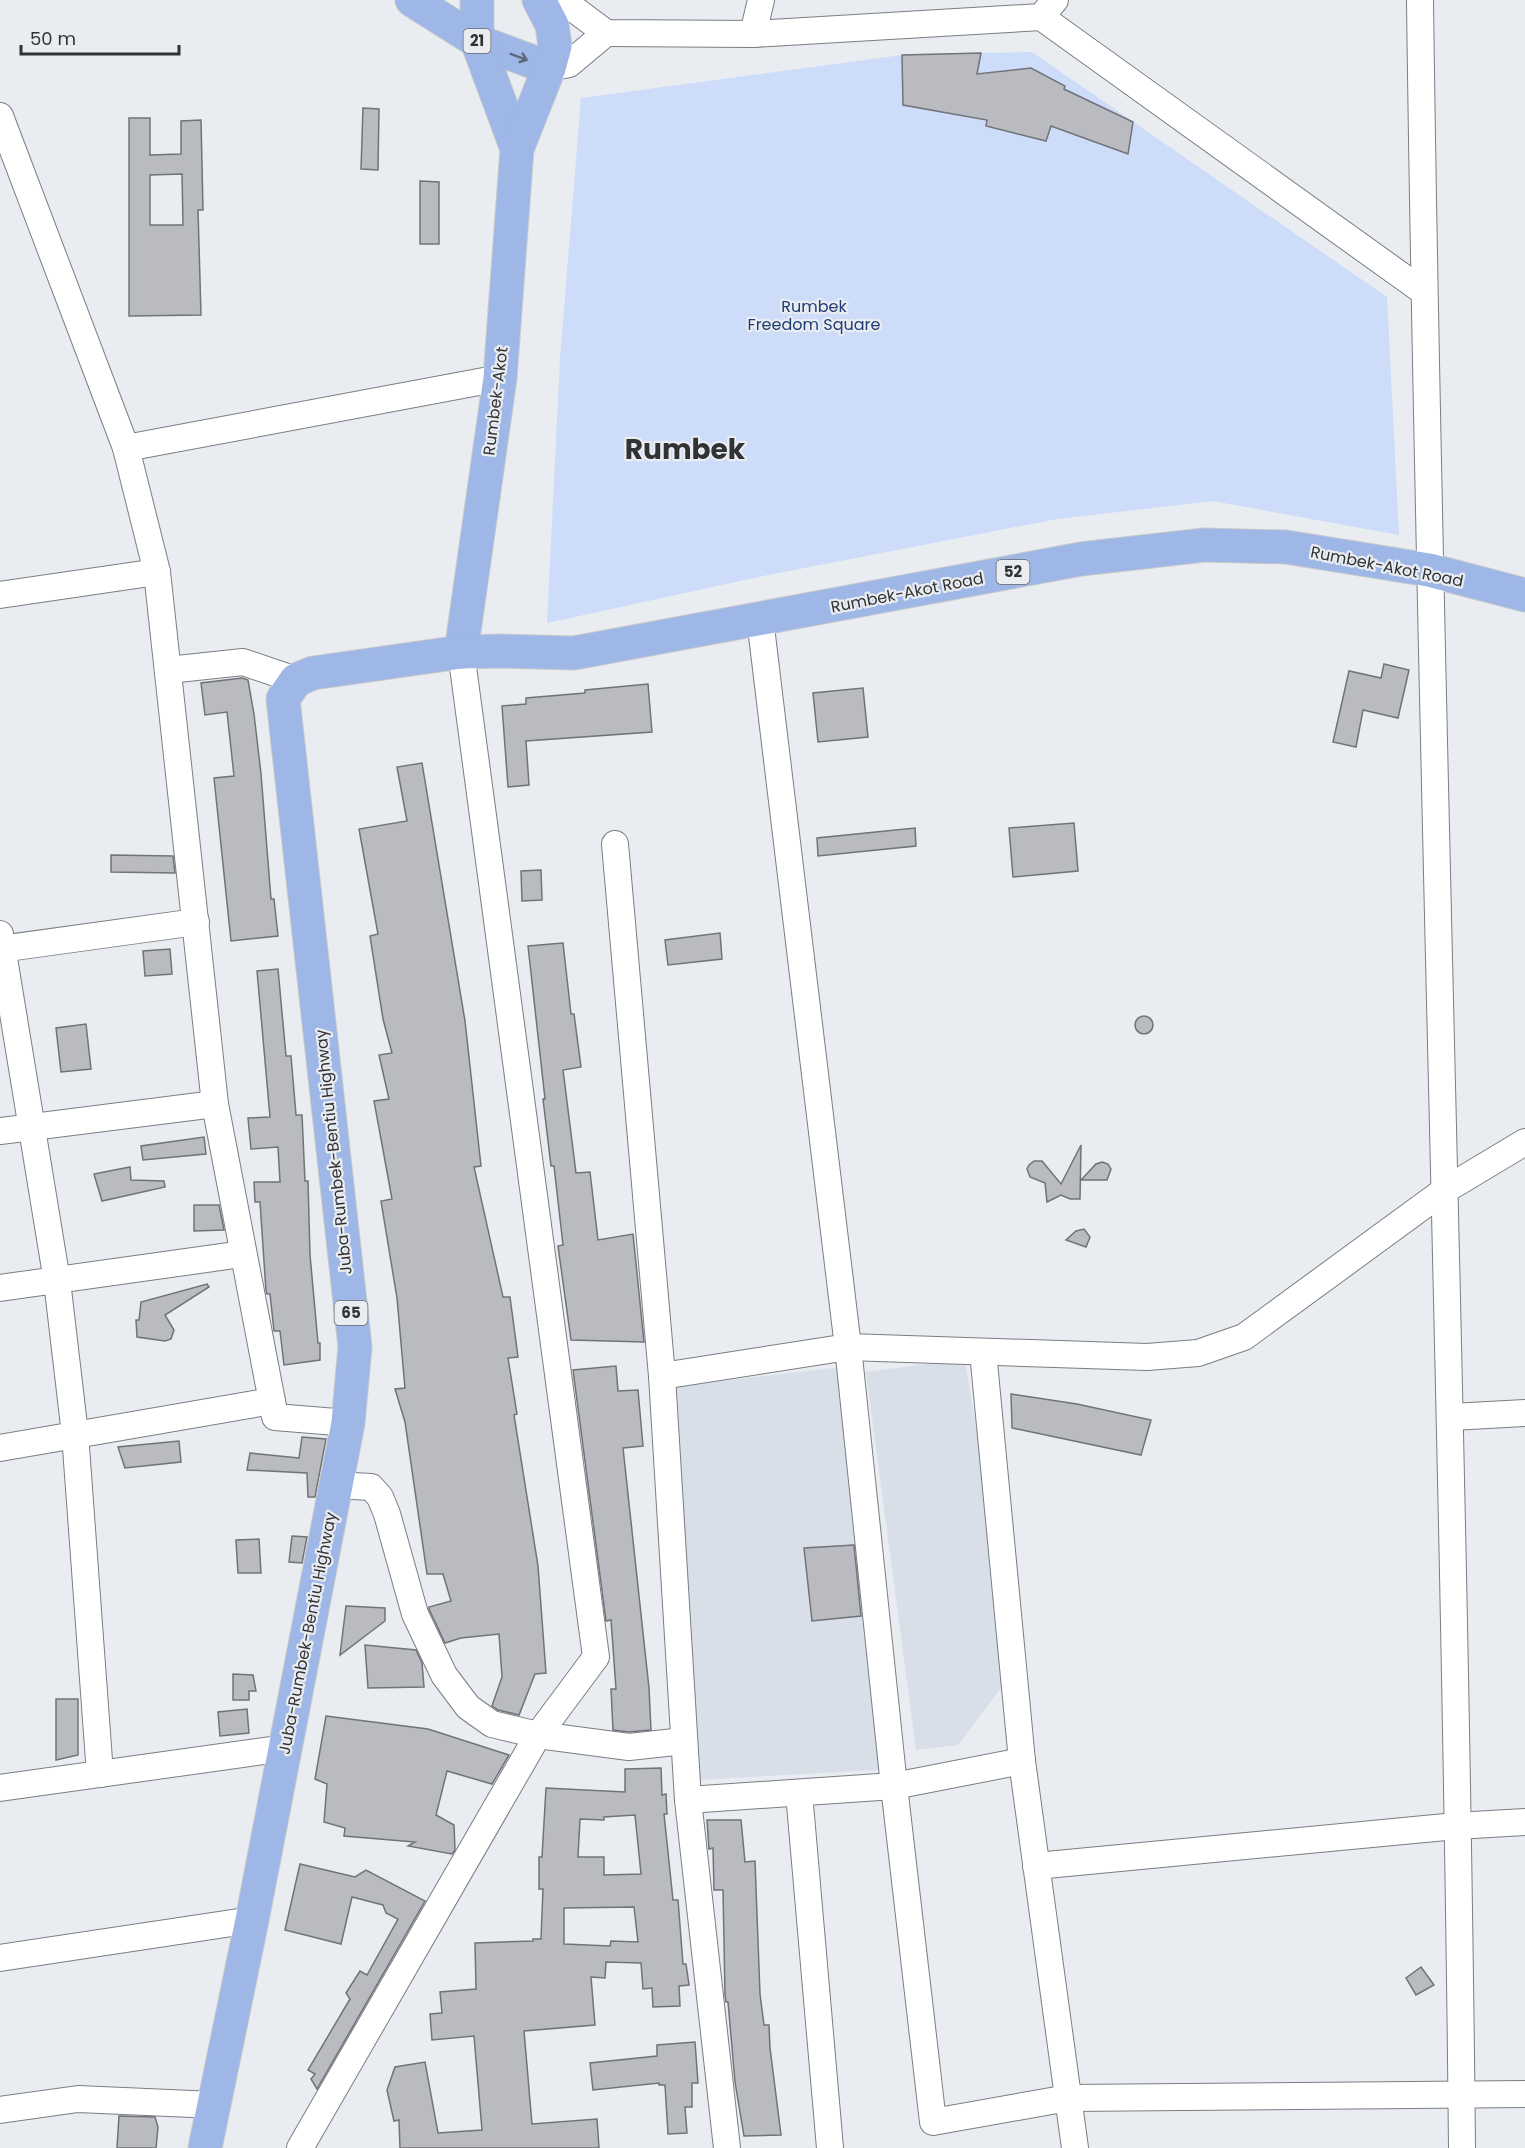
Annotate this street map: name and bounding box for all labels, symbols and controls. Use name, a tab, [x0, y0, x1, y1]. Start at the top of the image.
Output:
scale bar	[21, 18, 178, 56]
text: 50 m	[30, 26, 76, 51]
road number: 21	[464, 29, 490, 53]
one-way arrow	[509, 52, 528, 63]
park label: Rumbek Freedom Square	[748, 295, 880, 336]
street label: Rumbek-Akot	[477, 345, 514, 457]
district label: Rumbek	[625, 430, 746, 469]
street label: Rumbek-Akot Road	[1309, 540, 1465, 593]
road number: 52	[996, 560, 1030, 584]
street label: Rumbek-Akot Road	[829, 566, 985, 619]
street label: Juba-Rumbek-Bentiu Highway	[309, 1028, 358, 1276]
road number: 65	[334, 1301, 368, 1325]
street label: Juba-Rumbek-Bentiu Highway	[273, 1510, 342, 1756]

